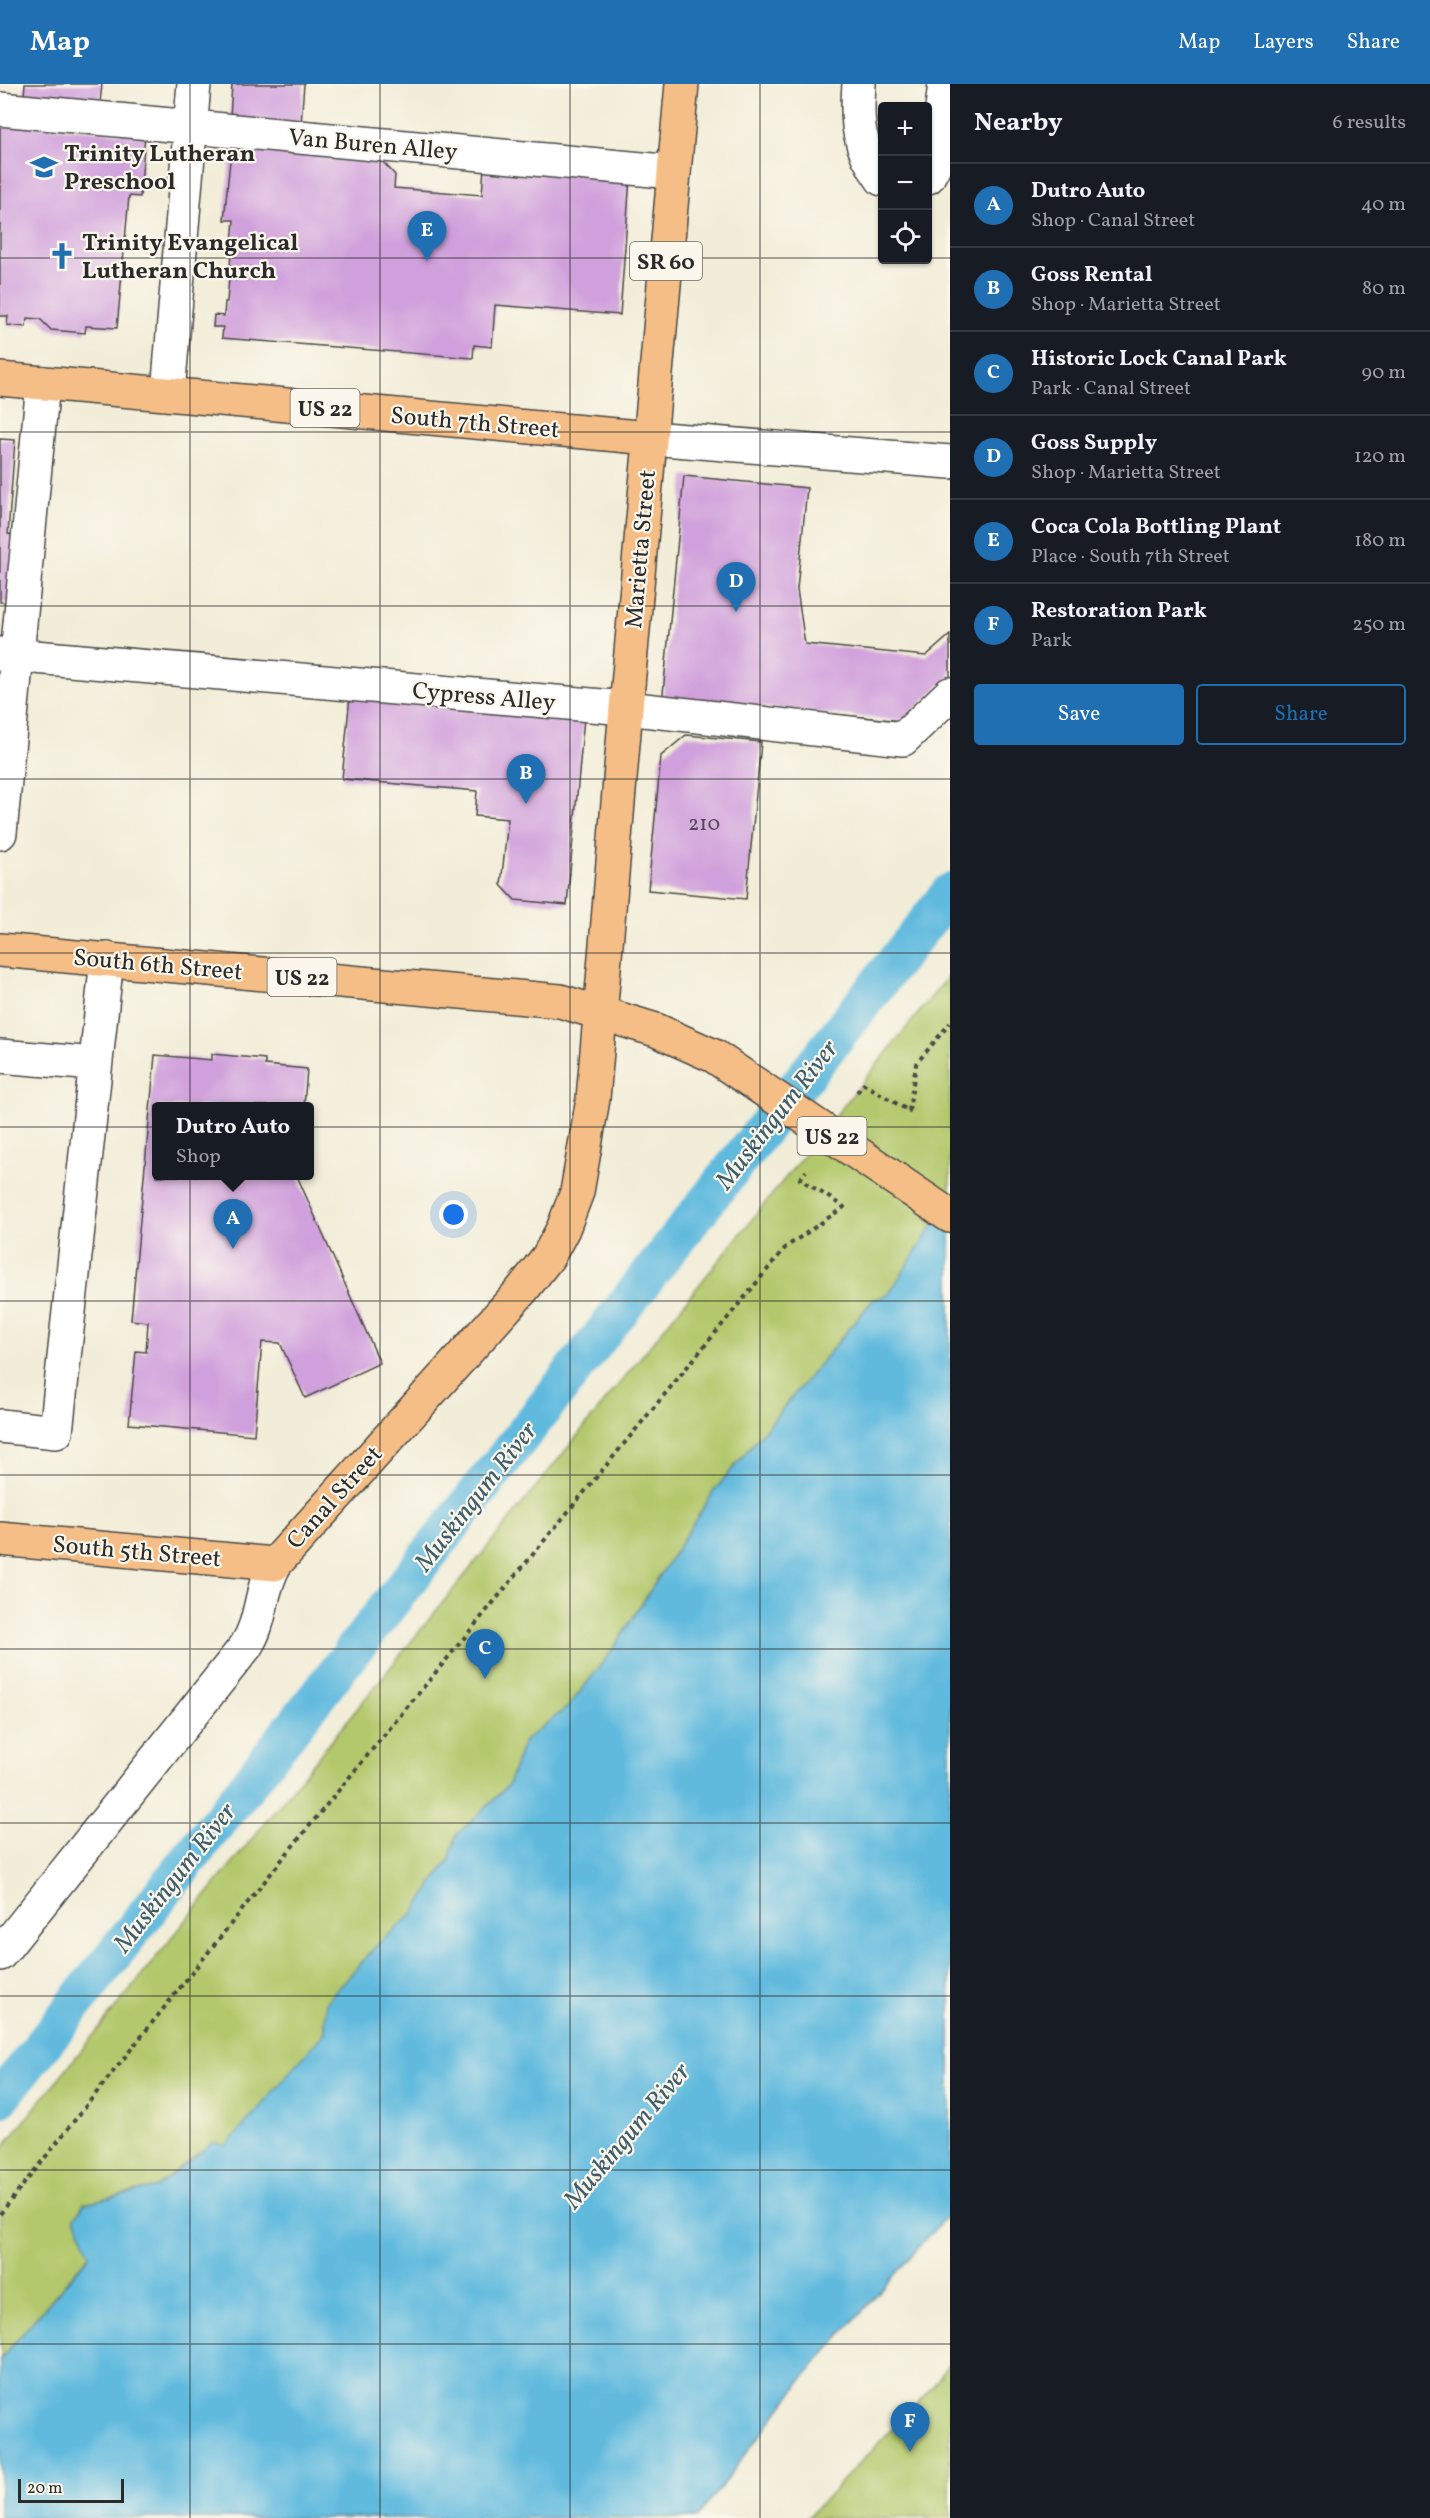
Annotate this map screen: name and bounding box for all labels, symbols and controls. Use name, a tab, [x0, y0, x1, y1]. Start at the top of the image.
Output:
text: Map	[30, 23, 90, 62]
text: Map	[1178, 28, 1220, 57]
text: Layers	[1253, 28, 1314, 57]
text: Share	[1347, 28, 1400, 57]
map controls	[878, 102, 932, 264]
button: +	[878, 102, 932, 156]
text: Nearby	[974, 105, 1063, 141]
text: 6 results	[1333, 109, 1406, 137]
street label: Van Buren Alley	[287, 122, 459, 170]
place label: Trinity Lutheran Preschool	[64, 138, 255, 200]
school or university icon: Trinity Lutheran Preschool	[29, 152, 59, 182]
button: −	[878, 156, 932, 210]
text: Dutro Auto	[1031, 176, 1145, 207]
text: A	[986, 191, 1001, 219]
text: 40 m	[1361, 191, 1406, 219]
text: Shop · Canal Street	[1031, 207, 1195, 235]
button: locate	[878, 210, 932, 264]
pin: E	[408, 212, 446, 261]
place label: Trinity Evangelical Lutheran Church	[82, 227, 298, 289]
church icon: Trinity Evangelical Lutheran Church	[47, 241, 77, 271]
road number: SR 60	[630, 242, 702, 280]
text: Goss Rental	[1031, 260, 1152, 291]
text: B	[987, 275, 1000, 303]
text: 80 m	[1362, 275, 1406, 303]
text: Shop · Marietta Street	[1031, 291, 1221, 319]
text: Historic Lock Canal Park	[1031, 344, 1287, 375]
text: C	[987, 359, 1000, 387]
text: 90 m	[1362, 359, 1406, 387]
text: Park · Canal Street	[1031, 375, 1191, 403]
road number: US 22	[290, 389, 360, 427]
street label: South 7th Street	[389, 400, 561, 448]
text: Goss Supply	[1031, 428, 1157, 459]
text: D	[986, 443, 1001, 471]
text: 120 m	[1354, 443, 1406, 471]
text: Shop · Marietta Street	[1031, 459, 1221, 487]
street label: Marietta Street	[618, 468, 666, 630]
text: Coca Cola Bottling Plant	[1031, 512, 1281, 543]
text: E	[987, 527, 1000, 555]
text: 180 m	[1354, 527, 1406, 555]
text: Place · South 7th Street	[1031, 543, 1230, 571]
pin: D	[716, 562, 756, 612]
text: Restoration Park	[1031, 596, 1207, 627]
text: F	[988, 611, 999, 639]
text: 250 m	[1352, 611, 1406, 639]
text: Park	[1031, 627, 1072, 655]
street label: Cypress Alley	[411, 675, 557, 721]
button: Save	[974, 684, 1184, 745]
button: Share	[1196, 684, 1406, 745]
pin: B	[506, 754, 546, 804]
house number: 210	[688, 810, 720, 839]
street label: South 6th Street	[72, 942, 244, 990]
road number: US 22	[268, 958, 336, 996]
water label: Muskingum River	[707, 1033, 847, 1198]
popup	[152, 1102, 314, 1180]
text: Dutro Auto	[176, 1112, 290, 1143]
road number: US 22	[798, 1117, 866, 1155]
text: Shop	[176, 1143, 221, 1171]
pin: A	[214, 1200, 252, 1249]
your location	[439, 1200, 468, 1229]
water label: Muskingum River	[406, 1415, 546, 1580]
street label: Canal Street	[280, 1439, 391, 1558]
street label: South 5th Street	[51, 1529, 223, 1577]
pin: C	[466, 1630, 504, 1679]
water label: Muskingum River	[105, 1796, 245, 1961]
water label: Muskingum River	[555, 2055, 699, 2218]
pin: F	[890, 2402, 930, 2452]
scale bar	[18, 2476, 124, 2504]
text: 20 m	[27, 2478, 62, 2500]

